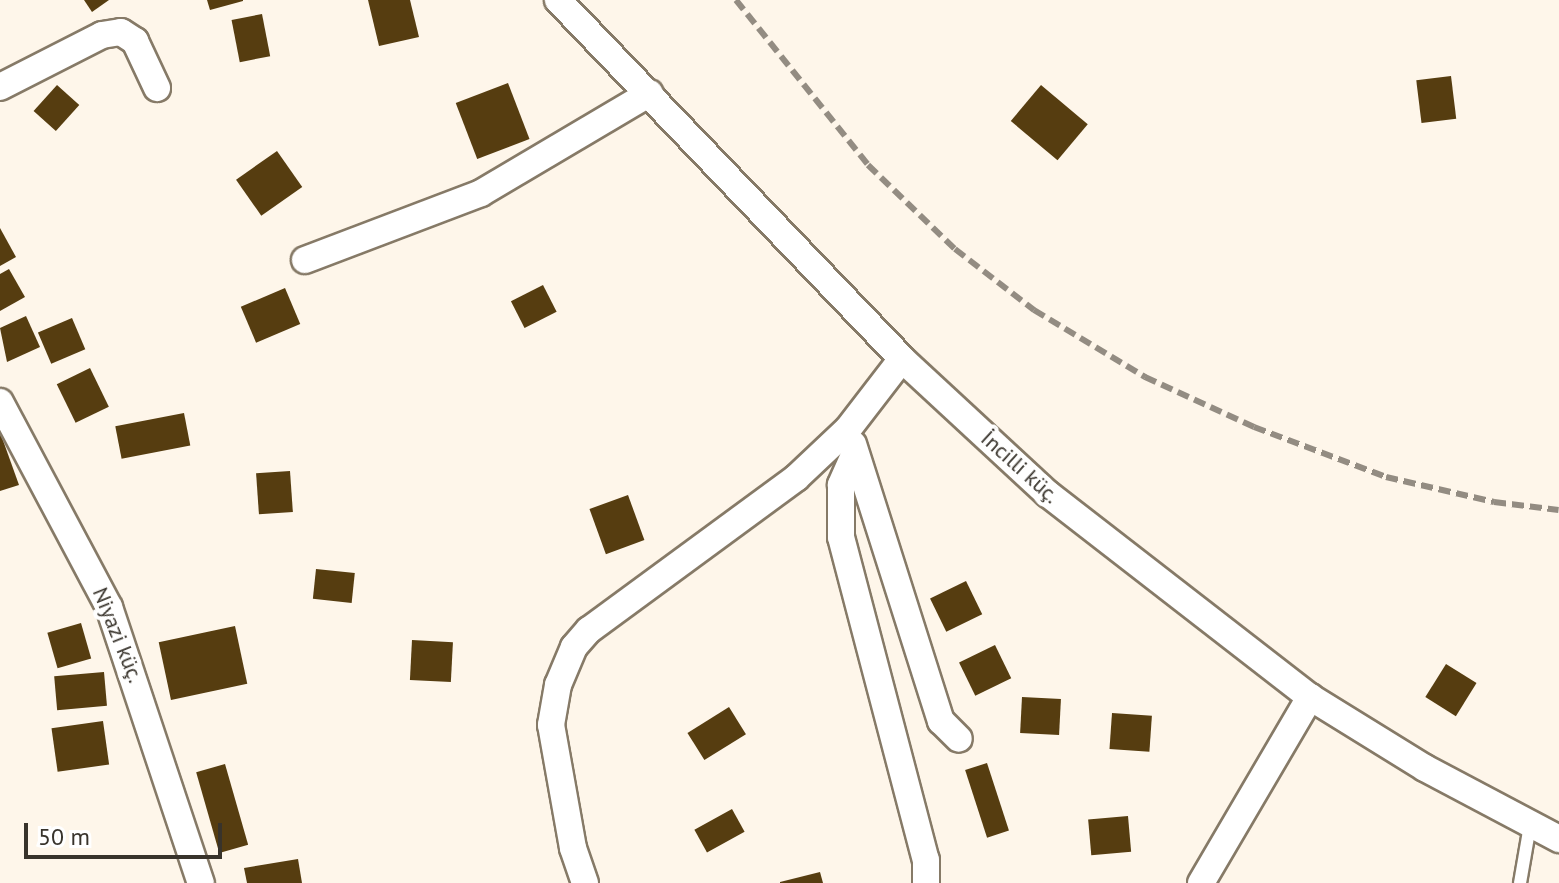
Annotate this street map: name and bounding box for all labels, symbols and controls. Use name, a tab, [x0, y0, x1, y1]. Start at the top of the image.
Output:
street label: İncilli küç.	[976, 425, 1064, 509]
street label: Niyazi küç.	[87, 583, 149, 687]
scale bar	[28, 807, 226, 857]
text: 50 m	[38, 821, 90, 852]

